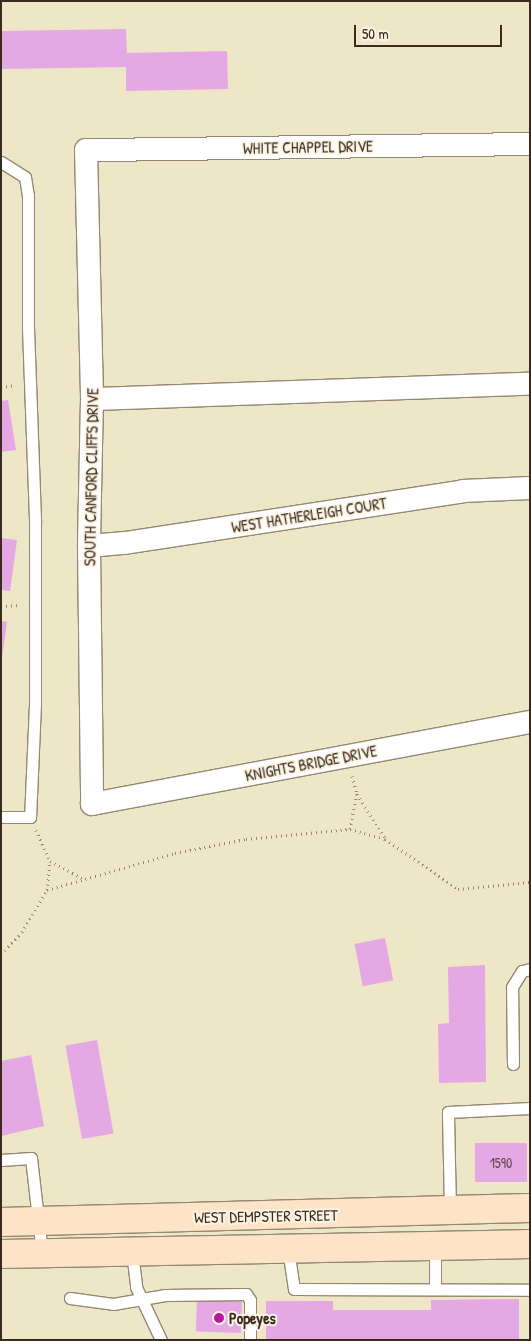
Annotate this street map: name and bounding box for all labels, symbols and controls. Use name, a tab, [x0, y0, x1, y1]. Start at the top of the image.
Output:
scale bar	[356, 15, 504, 47]
text: 50 m	[362, 23, 389, 44]
street label: WHITE CHAPPEL DRIVE	[243, 136, 373, 158]
street label: SOUTH CANFORD CLIFFS DRIVE	[80, 388, 102, 566]
street label: WEST HATHERLEIGH COURT	[230, 493, 388, 537]
street label: KNIGHTS BRIDGE DRIVE	[243, 741, 379, 785]
house number: 1590	[490, 1155, 512, 1171]
street label: WEST DEMPSTER STREET	[194, 1205, 338, 1227]
place label: Popeyes	[229, 1308, 276, 1328]
marker: Popeyes	[213, 1312, 225, 1324]

